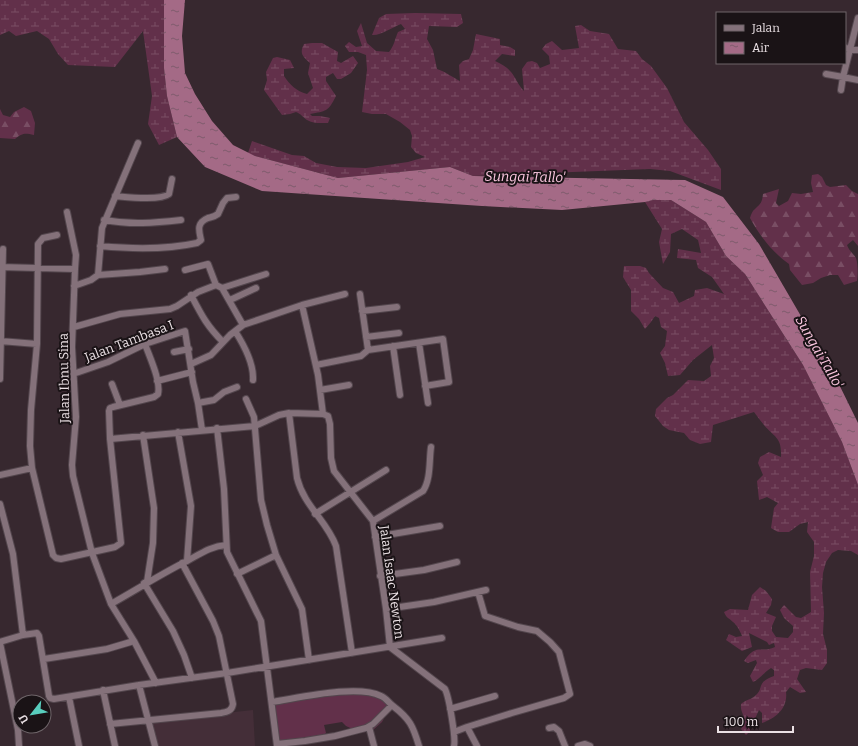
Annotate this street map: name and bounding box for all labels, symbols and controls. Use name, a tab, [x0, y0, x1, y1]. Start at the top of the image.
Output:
legend	[716, 12, 846, 64]
text: Jalan	[751, 21, 780, 35]
text: Air	[752, 41, 770, 55]
water label: Sungai Tallo'	[484, 168, 567, 186]
water label: Sungai Tallo'	[791, 313, 847, 392]
street label: Jalan Tambasa I	[81, 317, 176, 365]
street label: Jalan Ibnu Sina	[56, 333, 72, 424]
street label: Jalan Isaac Newton	[376, 523, 407, 640]
north arrow	[12, 694, 52, 734]
scale bar	[718, 708, 793, 734]
text: U	[16, 712, 32, 726]
text: 100 m	[724, 715, 759, 729]

